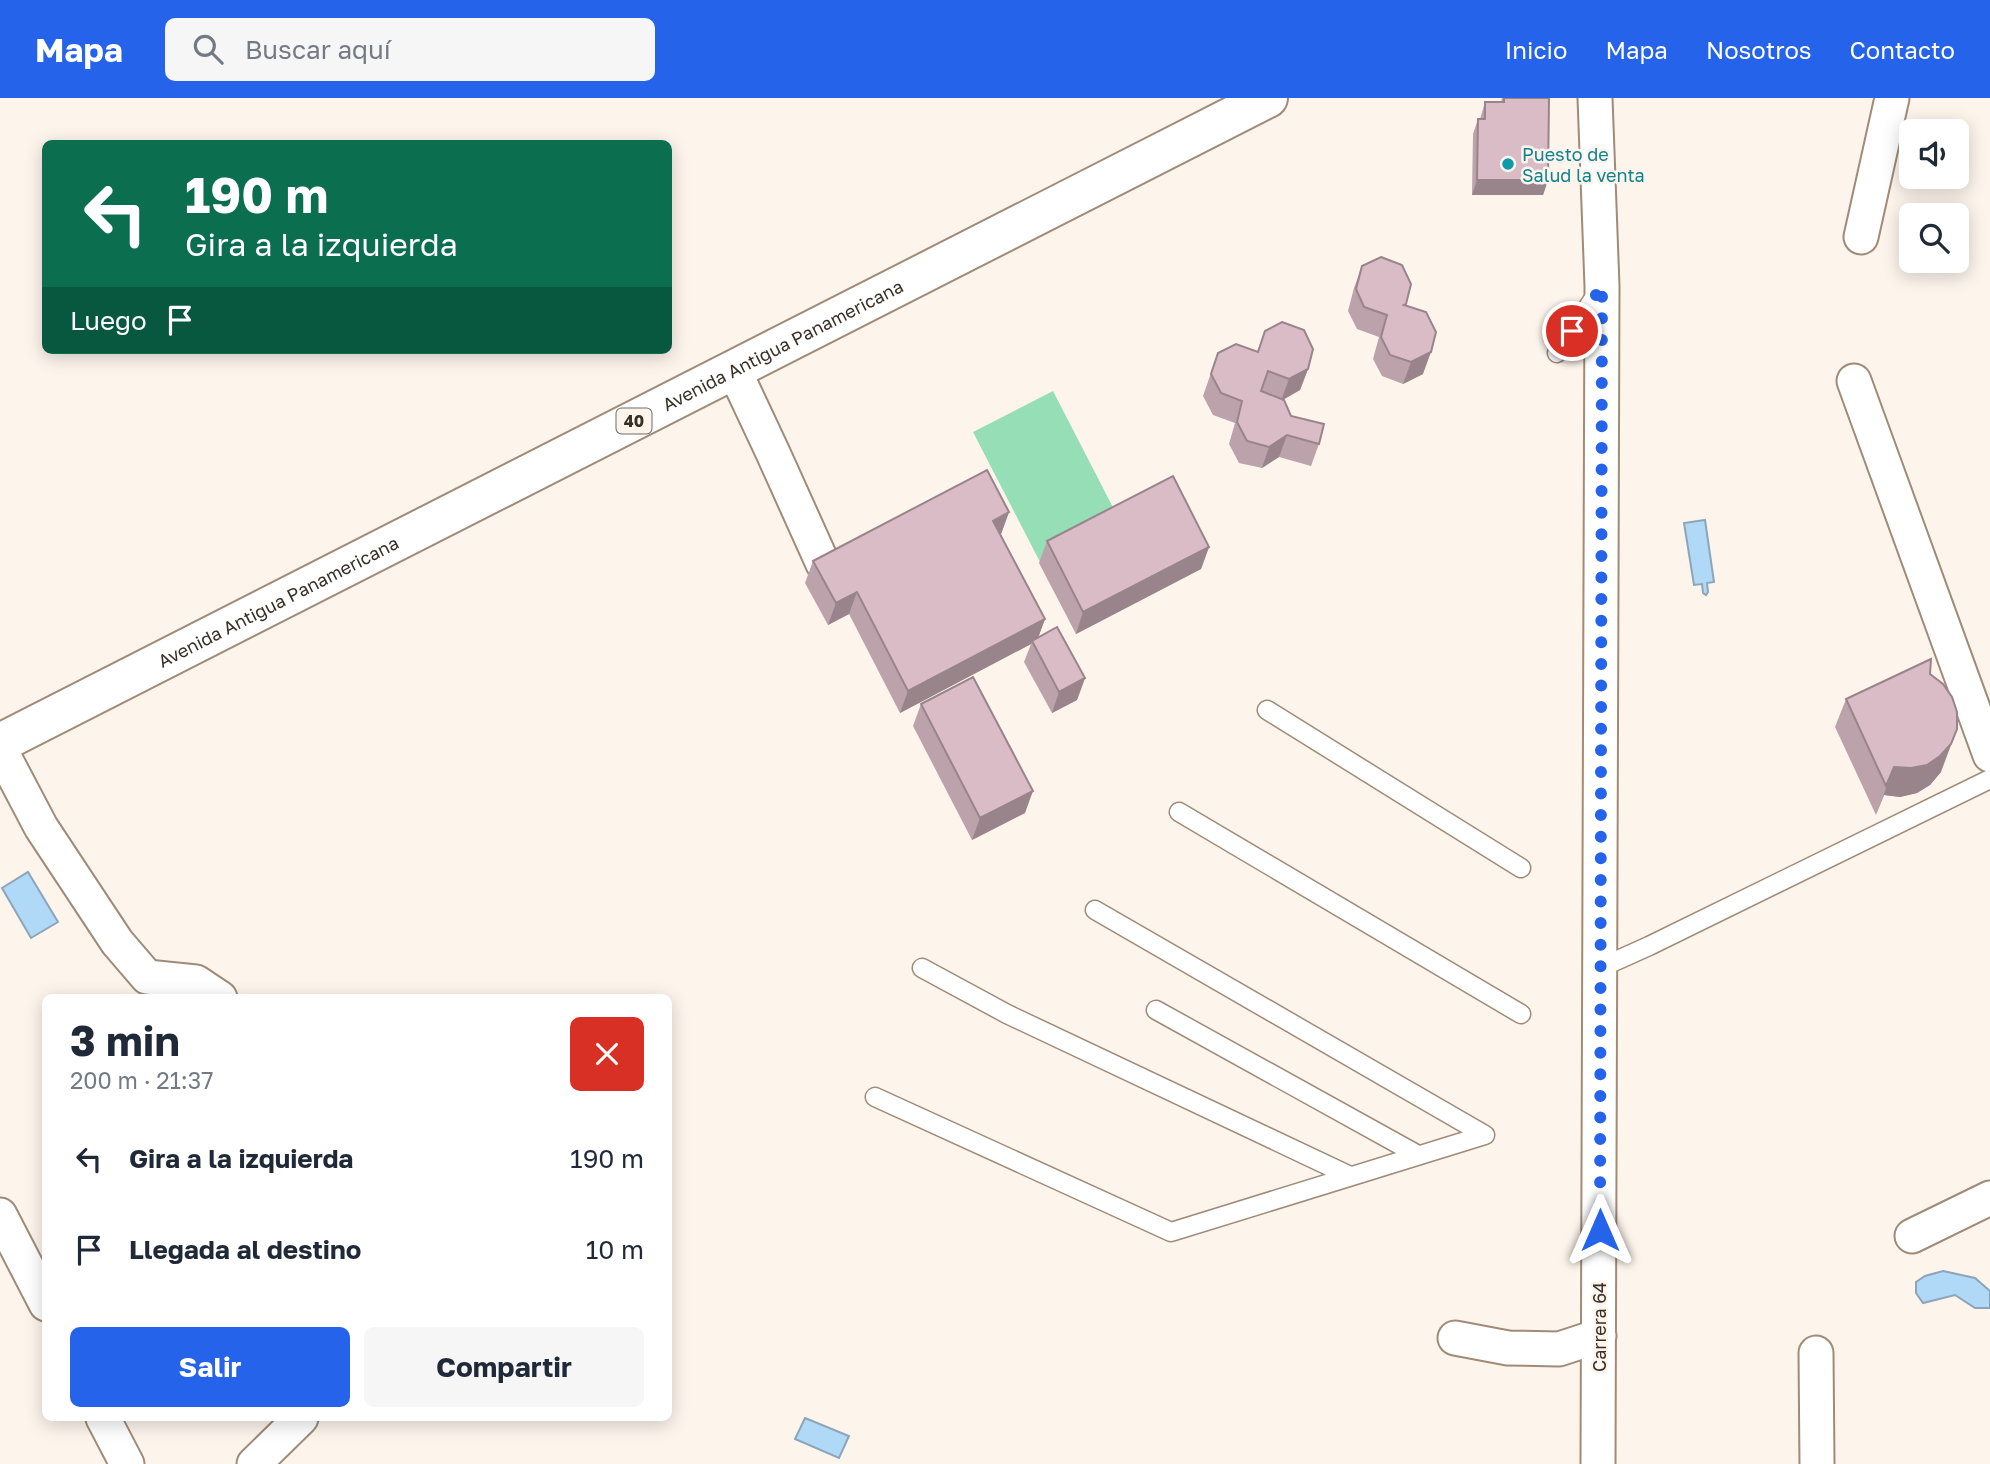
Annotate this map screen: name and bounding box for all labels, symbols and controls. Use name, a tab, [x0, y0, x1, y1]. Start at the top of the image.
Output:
search box	[165, 18, 655, 81]
text: Mapa	[35, 30, 123, 69]
icon: search	[189, 30, 227, 68]
text: Buscar aquí	[245, 34, 391, 65]
text: Inicio	[1505, 35, 1567, 64]
text: Mapa	[1605, 35, 1668, 64]
text: Nosotros	[1706, 35, 1812, 64]
text: Contacto	[1850, 35, 1955, 64]
map controls	[1899, 119, 1969, 273]
button: sound	[1899, 119, 1969, 189]
place label: Puesto de Salud la venta	[1522, 143, 1645, 186]
marker: Puesto de Salud la venta	[1500, 156, 1516, 172]
text: 190 m	[185, 165, 328, 224]
icon: left	[70, 168, 161, 259]
button: search	[1899, 203, 1969, 273]
text: Gira a la izquierda	[185, 225, 458, 263]
street label: Avenida Antigua Panamericana	[659, 275, 907, 415]
icon: arrive	[161, 301, 199, 339]
pin	[1542, 301, 1602, 361]
text: Luego	[70, 305, 147, 336]
icon: arrive	[1553, 312, 1591, 350]
road number: 40	[616, 408, 652, 434]
street label: Avenida Antigua Panamericana	[154, 531, 402, 672]
text: 3 min	[70, 1015, 180, 1065]
button: close	[570, 1017, 644, 1091]
text: 200 m · 21:37	[70, 1066, 213, 1094]
icon: left	[70, 1140, 108, 1178]
text: Gira a la izquierda	[129, 1143, 353, 1174]
text: 190 m	[570, 1143, 644, 1174]
position arrow	[1563, 1193, 1637, 1267]
icon: arrive	[70, 1231, 108, 1269]
text: Llegada al destino	[129, 1234, 361, 1265]
text: 10 m	[586, 1234, 644, 1265]
street label: Carrera 64	[1588, 1282, 1610, 1372]
button: Salir	[70, 1327, 350, 1407]
button: Compartir	[364, 1327, 644, 1407]

